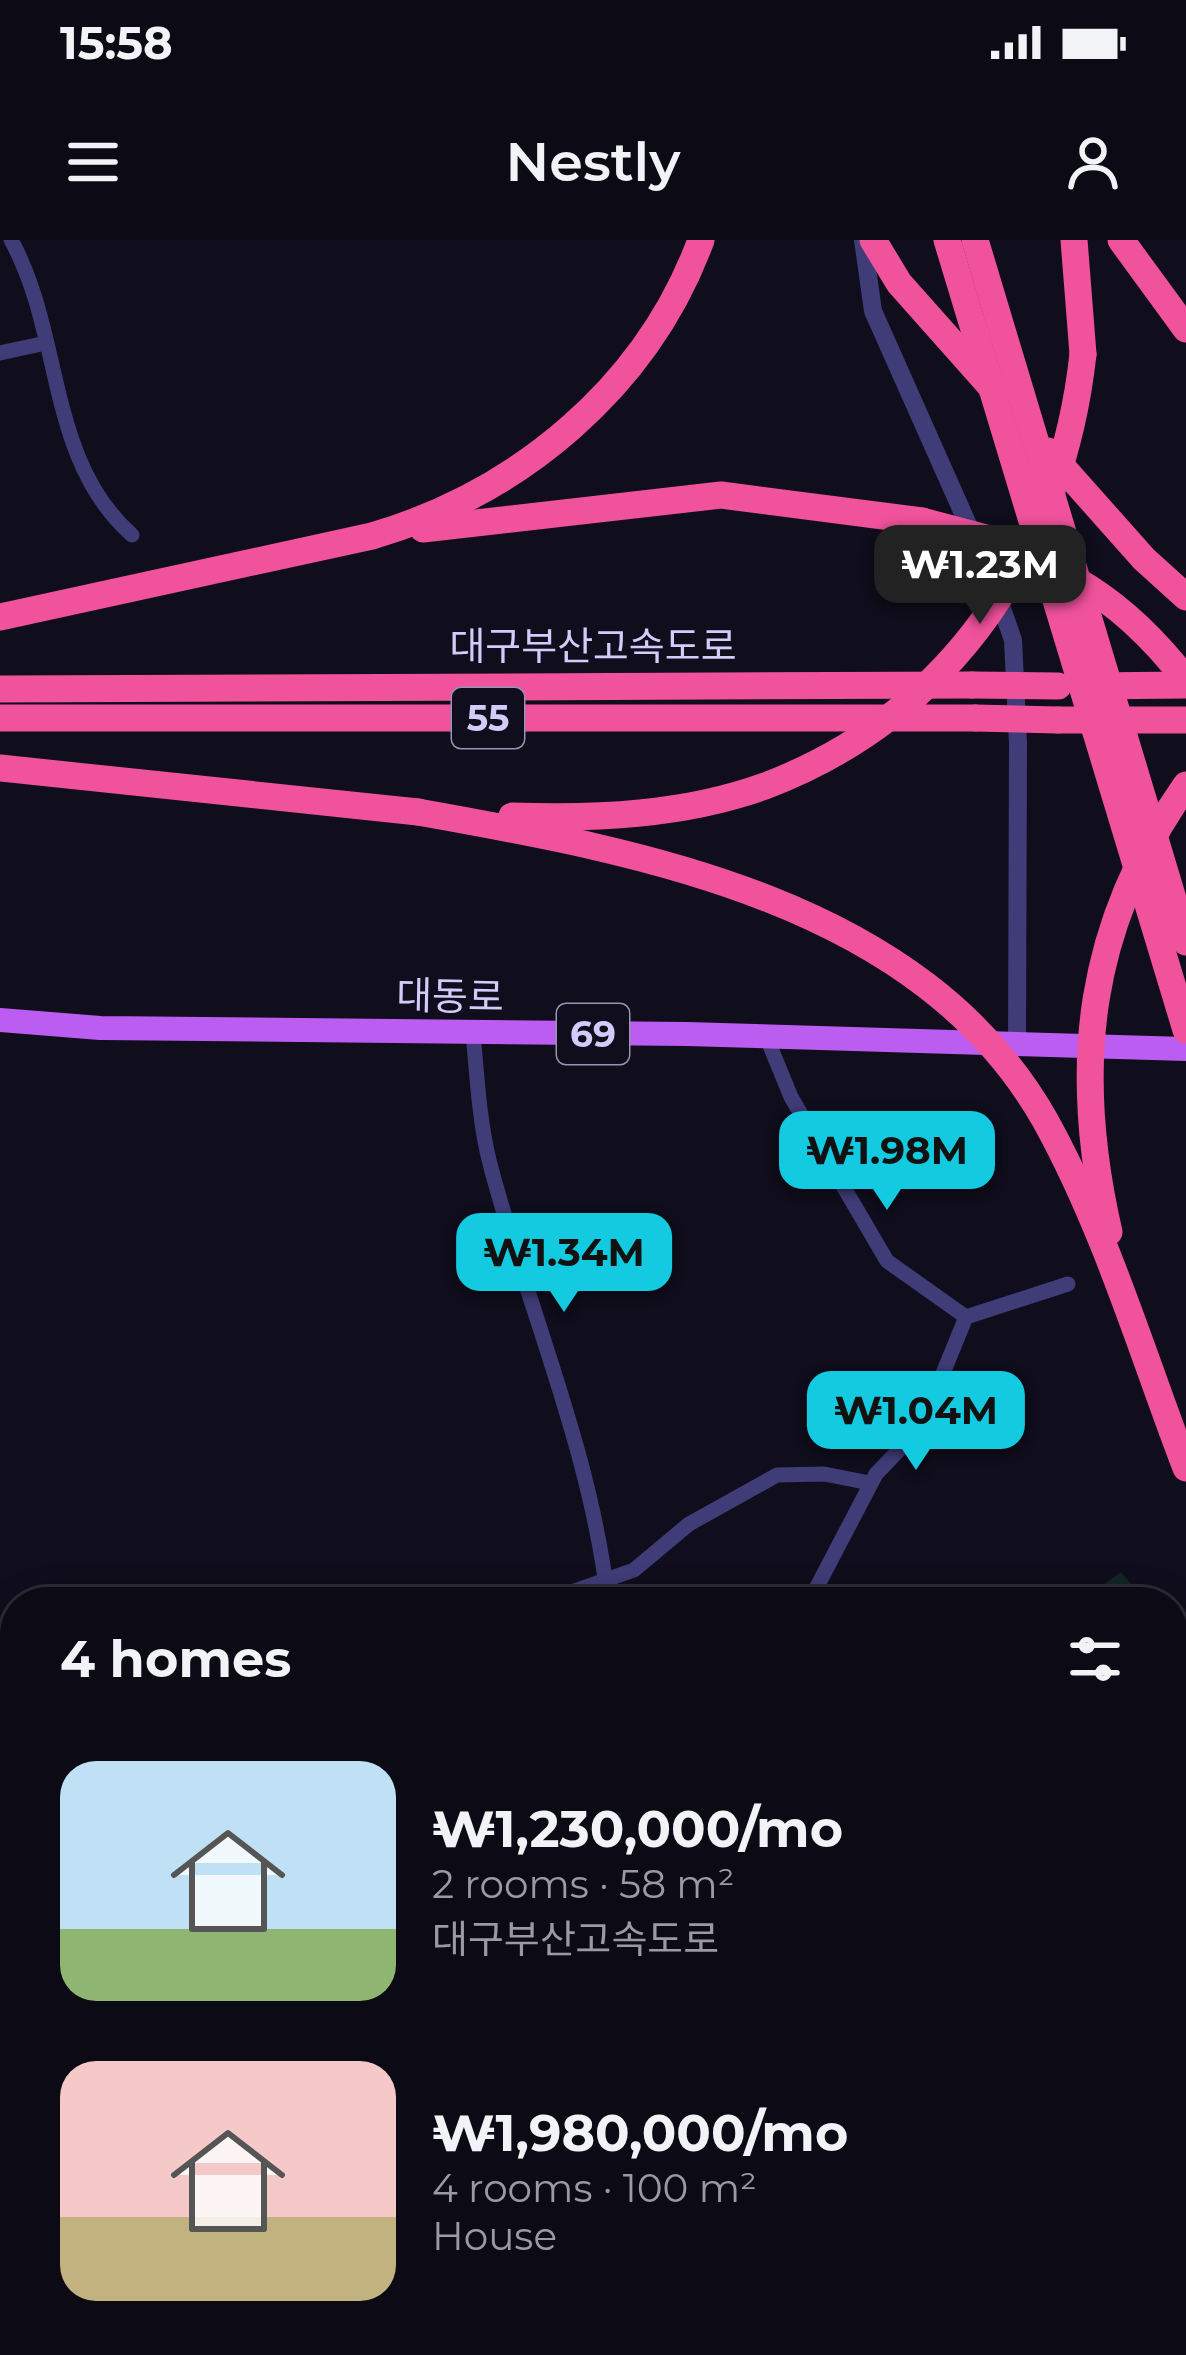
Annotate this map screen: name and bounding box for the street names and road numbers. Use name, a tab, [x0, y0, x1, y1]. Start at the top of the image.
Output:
street label: 대구부산고속도로	[449, 622, 737, 670]
road number: 55	[452, 688, 524, 748]
street label: 대동로	[396, 971, 504, 1021]
road number: 69	[557, 1004, 629, 1064]

